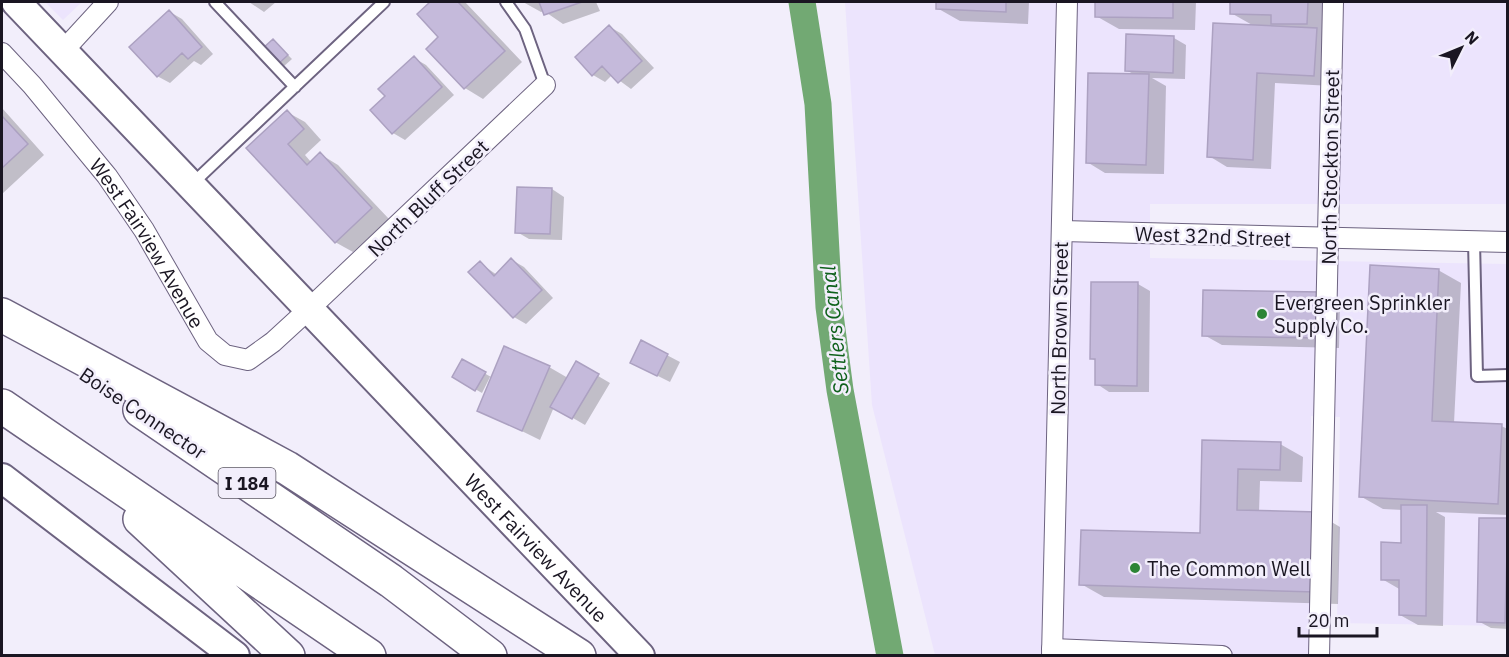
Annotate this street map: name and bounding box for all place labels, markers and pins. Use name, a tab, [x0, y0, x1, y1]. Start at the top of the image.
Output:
place label: Evergreen Sprinkler Supply Co.	[1274, 289, 1450, 339]
marker: Evergreen Sprinkler Supply Co.	[1255, 307, 1269, 321]
place label: The Common Well	[1147, 555, 1311, 582]
marker: The Common Well	[1128, 561, 1142, 575]

